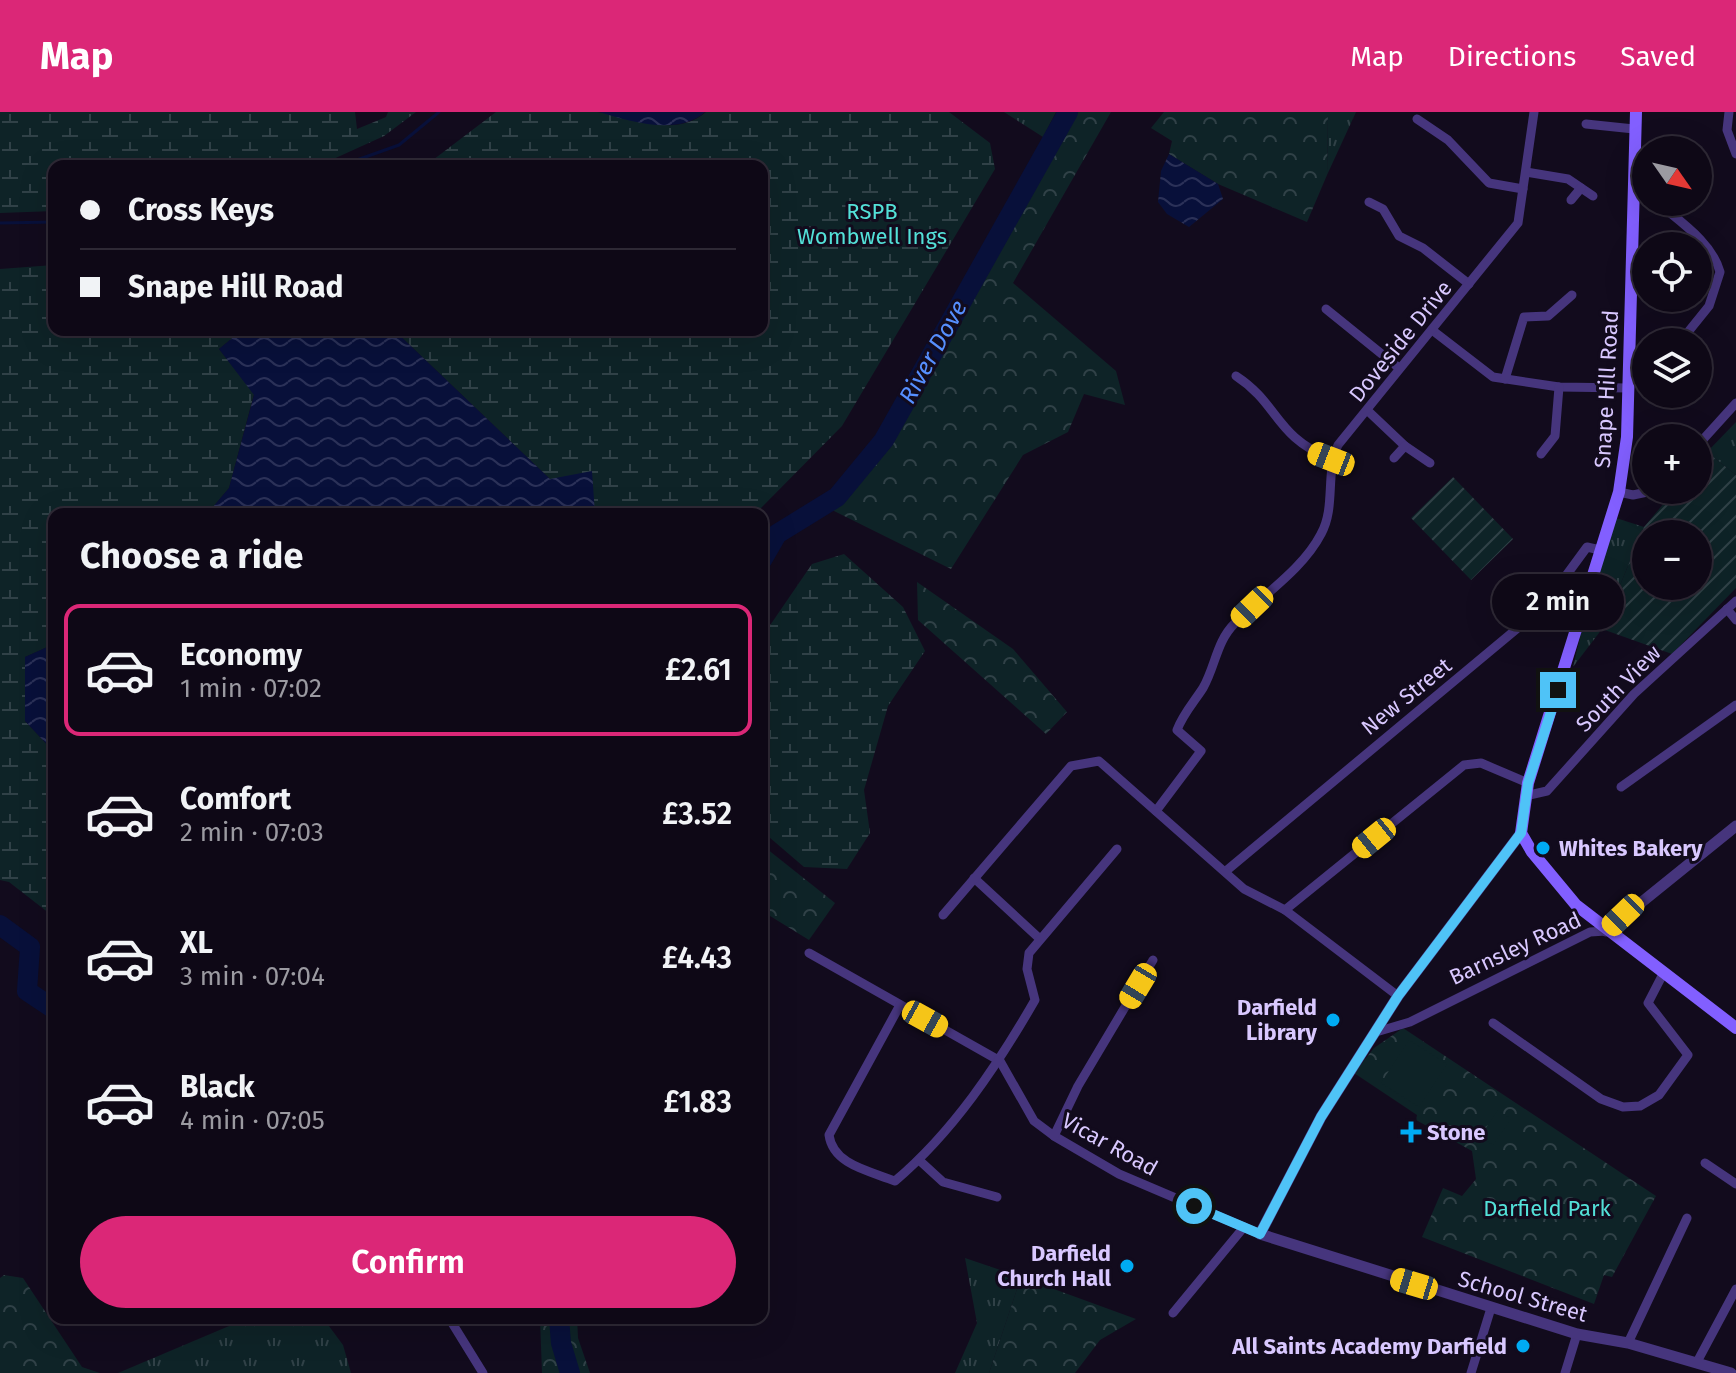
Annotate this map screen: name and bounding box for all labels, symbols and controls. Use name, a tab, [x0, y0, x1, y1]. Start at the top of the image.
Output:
text: Map	[40, 33, 113, 79]
text: Map	[1350, 40, 1404, 73]
text: Directions	[1448, 40, 1576, 73]
text: Saved	[1620, 40, 1696, 73]
north arrow	[1632, 136, 1712, 216]
map controls	[1632, 136, 1712, 600]
text: Cross Keys	[128, 192, 274, 228]
park label: RSPB Wombwell Ings	[797, 198, 947, 250]
button: locate	[1632, 232, 1712, 312]
text: Snape Hill Road	[128, 269, 344, 305]
street label: Doveside Drive	[1343, 275, 1458, 408]
water label: River Dove	[893, 296, 973, 408]
street label: Snape Hill Road	[1589, 309, 1624, 469]
button: layers	[1632, 328, 1712, 408]
button: +	[1632, 424, 1712, 504]
car	[1304, 439, 1358, 479]
button: −	[1632, 520, 1712, 600]
text: Choose a ride	[80, 534, 303, 578]
callout: 2 min	[1492, 574, 1624, 630]
car	[1226, 582, 1278, 632]
text: 2 min	[1526, 586, 1590, 617]
icon: car	[84, 634, 156, 706]
text: Economy	[180, 637, 302, 673]
street label: South View	[1570, 639, 1667, 737]
text: £2.61	[665, 652, 732, 688]
street label: New Street	[1356, 652, 1457, 741]
route end	[1540, 672, 1576, 708]
text: 1 min · 07:02	[180, 673, 322, 704]
icon: car	[84, 778, 156, 850]
text: Comfort	[180, 781, 291, 817]
text: £3.52	[662, 796, 732, 832]
car	[1348, 814, 1400, 862]
text: 2 min · 07:03	[180, 817, 324, 848]
place label: Whites Bakery	[1559, 835, 1703, 862]
marker: Whites Bakery	[1534, 839, 1552, 857]
car	[1597, 890, 1649, 940]
street label: Barnsley Road	[1445, 906, 1586, 991]
icon: car	[84, 922, 156, 994]
text: XL	[180, 925, 213, 961]
text: £4.43	[662, 940, 732, 976]
car	[1115, 959, 1161, 1013]
text: 3 min · 07:04	[180, 961, 325, 992]
place label: Darfield Library	[1237, 994, 1318, 1046]
car	[898, 997, 952, 1041]
marker: Darfield Library	[1324, 1011, 1342, 1029]
icon: car	[84, 1066, 156, 1138]
text: Black	[180, 1069, 255, 1105]
text: £1.83	[664, 1084, 732, 1120]
text: 4 min · 07:05	[180, 1105, 325, 1136]
street label: Vicar Road	[1057, 1107, 1163, 1182]
place label: Stone	[1427, 1119, 1485, 1146]
marker: Stone	[1402, 1123, 1420, 1141]
route start	[1176, 1188, 1212, 1224]
park label: Darfield Park	[1483, 1195, 1612, 1222]
button: Confirm	[80, 1216, 736, 1308]
place label: Darfield Church Hall	[997, 1240, 1111, 1292]
marker: Darfield Church Hall	[1118, 1257, 1136, 1275]
street label: School Street	[1455, 1265, 1591, 1328]
car	[1388, 1266, 1440, 1302]
place label: All Saints Academy Darfield	[1231, 1333, 1507, 1360]
marker: All Saints Academy Darfield	[1514, 1337, 1532, 1355]

